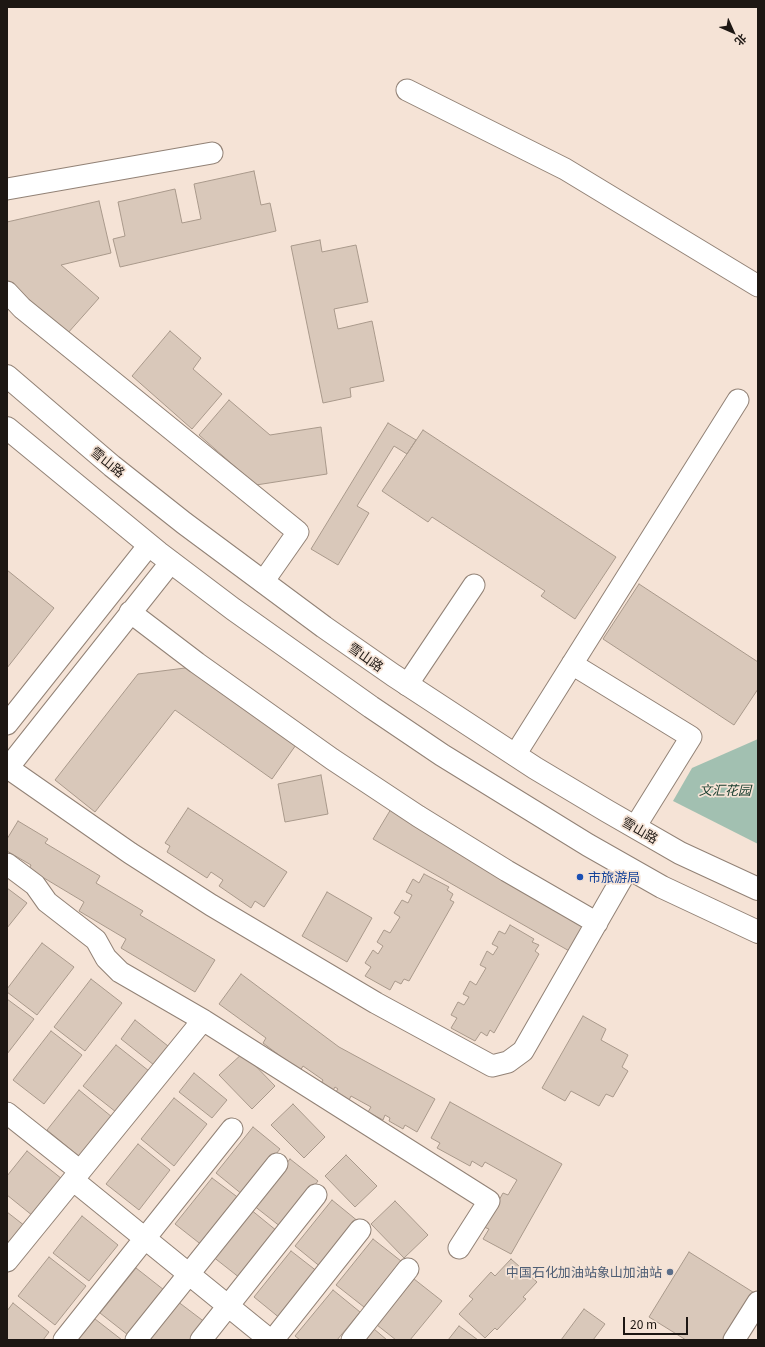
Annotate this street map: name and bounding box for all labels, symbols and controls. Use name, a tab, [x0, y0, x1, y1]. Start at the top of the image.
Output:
north arrow	[713, 12, 753, 52]
text: 北	[732, 31, 751, 50]
street label: 雪山路	[88, 444, 128, 480]
street label: 雪山路	[346, 639, 386, 675]
park label: 文汇花园	[699, 782, 751, 798]
street label: 雪山路	[619, 813, 661, 847]
place label: 市旅游局	[588, 869, 640, 885]
marker: 市旅游局	[575, 872, 585, 882]
place label: 中国石化加油站象山加油站	[506, 1264, 662, 1280]
marker: 中国石化加油站象山加油站	[665, 1267, 675, 1277]
scale bar	[625, 1309, 690, 1335]
text: 20 m	[630, 1315, 657, 1332]

